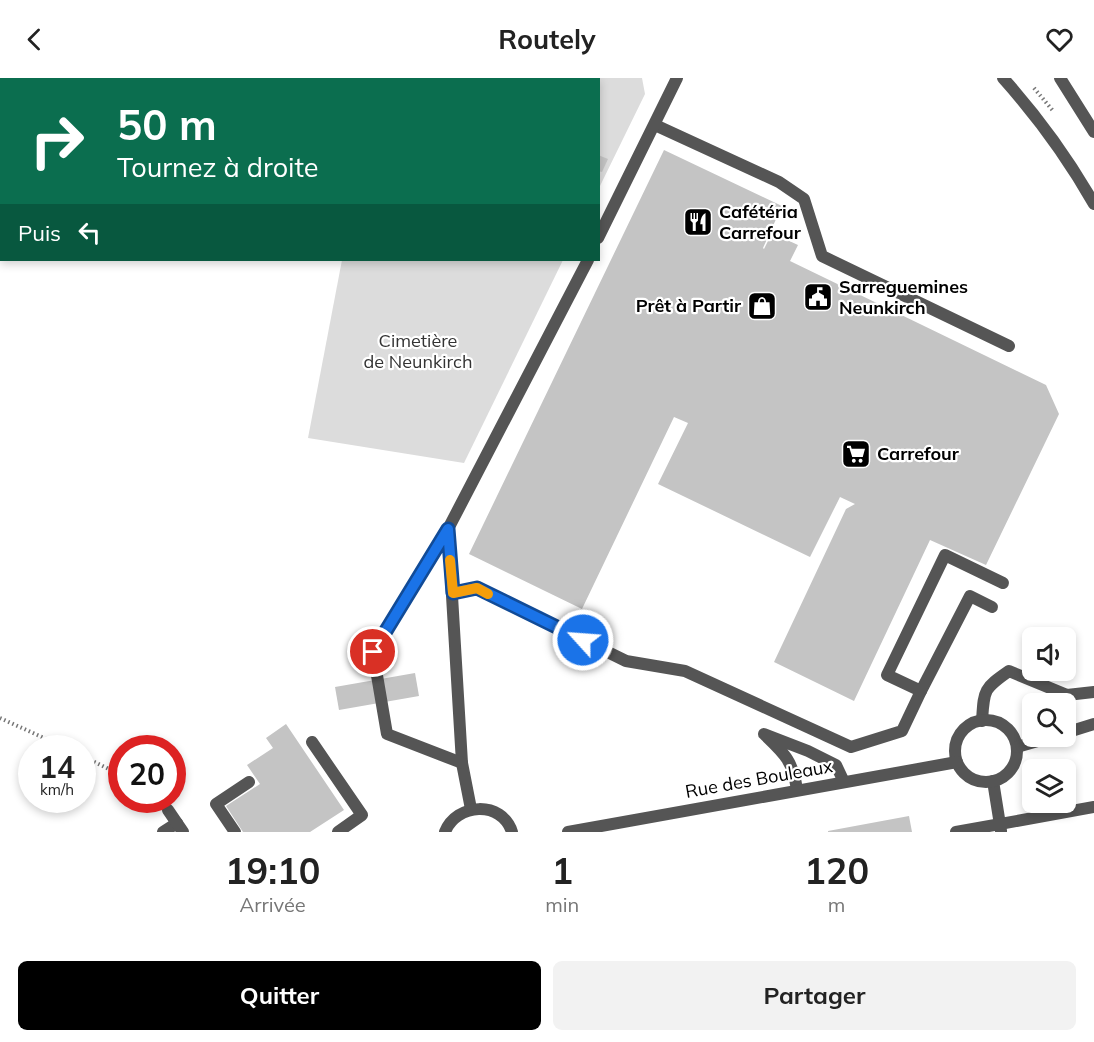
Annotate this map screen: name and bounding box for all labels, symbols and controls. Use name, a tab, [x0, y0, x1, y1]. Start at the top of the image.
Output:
text: Routely	[498, 22, 596, 56]
icon: back	[18, 23, 51, 56]
icon: heart	[1043, 23, 1076, 56]
text: 50 m	[117, 98, 217, 151]
icon: right	[18, 102, 96, 180]
text: Tournez à droite	[117, 150, 318, 184]
place label: Cafétéria Carrefour	[719, 200, 802, 244]
restaurant icon: Cafétéria Carrefour	[682, 206, 714, 238]
icon: left	[73, 216, 106, 249]
text: Puis	[18, 219, 61, 247]
place label: Sarreguemines Neunkirch	[839, 275, 968, 319]
public building icon: Sarreguemines Neunkirch	[802, 281, 834, 313]
shop icon: Prêt à Partir	[746, 290, 778, 322]
place label: Prêt à Partir	[636, 294, 742, 317]
park label: Cimetière de Neunkirch	[364, 329, 472, 373]
supermarket icon: Carrefour	[840, 438, 872, 470]
place label: Carrefour	[877, 442, 960, 465]
position arrow	[551, 608, 615, 672]
pin	[347, 626, 398, 677]
map controls	[1022, 627, 1076, 813]
button: sound	[1022, 627, 1076, 681]
icon: arrive	[356, 635, 389, 668]
button: search	[1022, 693, 1076, 747]
speed limit sign: 20	[108, 735, 186, 813]
text: 14	[39, 748, 75, 786]
street label: Rue des Bouleaux	[683, 754, 835, 803]
button: layers	[1022, 759, 1076, 813]
text: km/h	[40, 780, 74, 799]
text: 19:10	[225, 848, 320, 893]
text: 1	[551, 848, 573, 893]
text: 120	[804, 848, 869, 893]
text: Arrivée	[240, 892, 306, 917]
text: min	[545, 892, 579, 917]
text: m	[828, 892, 845, 917]
button: Quitter	[18, 961, 541, 1030]
button: Partager	[553, 961, 1076, 1030]

